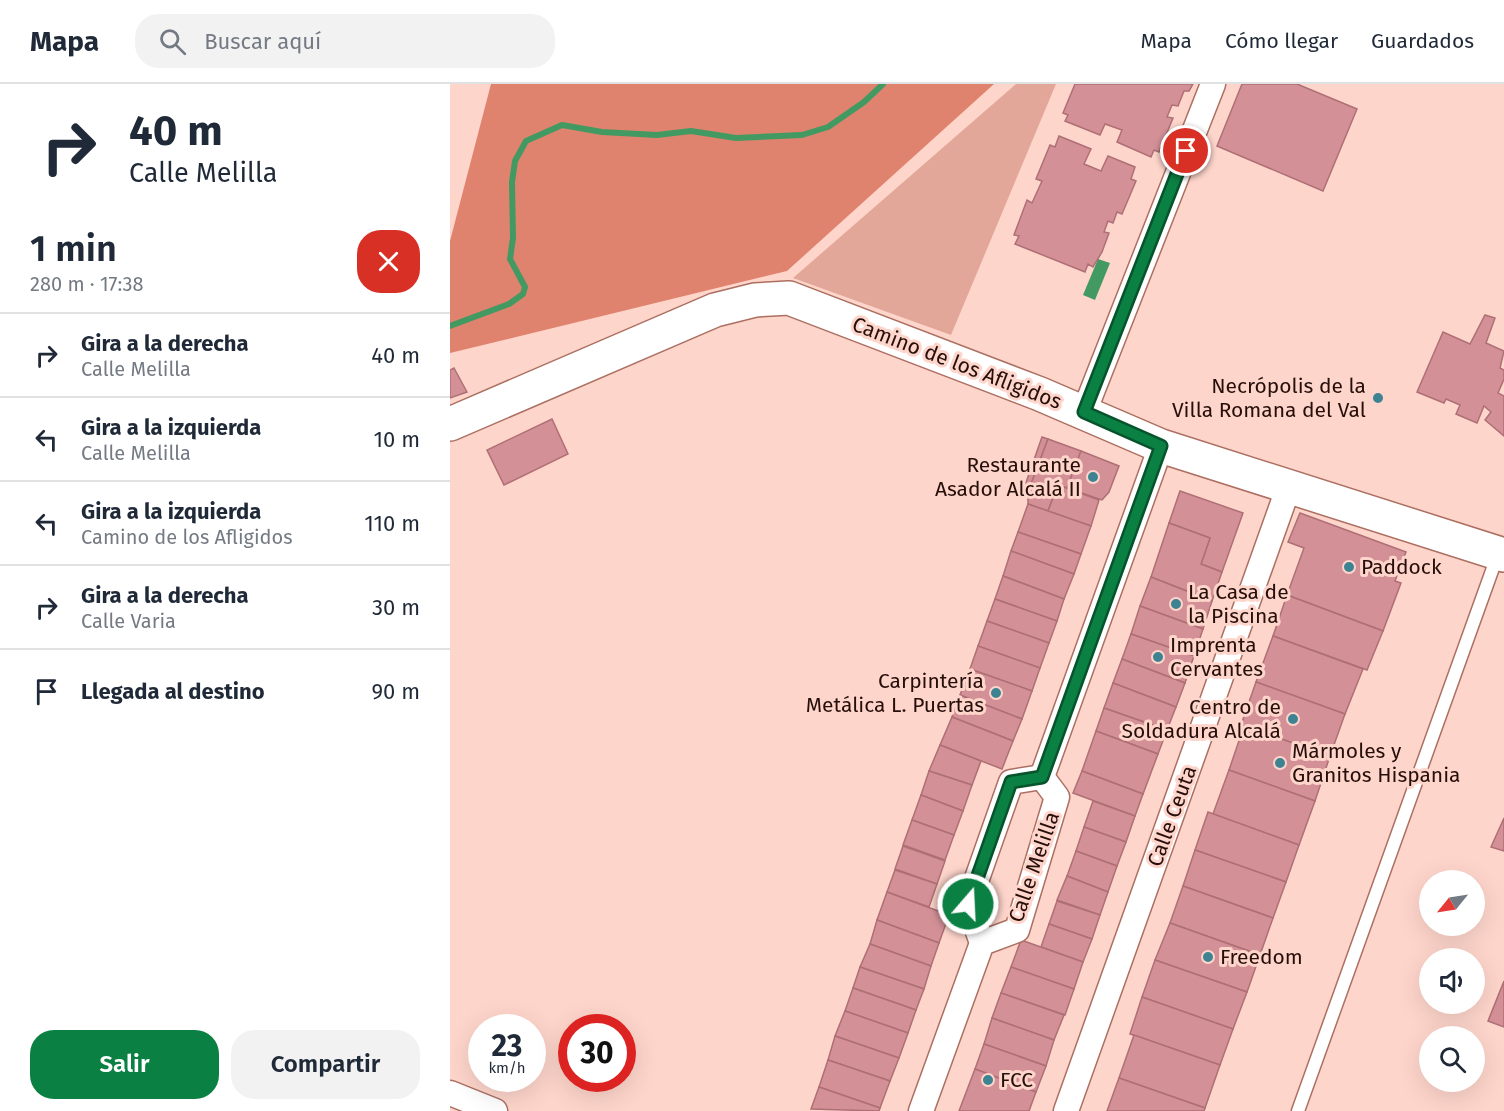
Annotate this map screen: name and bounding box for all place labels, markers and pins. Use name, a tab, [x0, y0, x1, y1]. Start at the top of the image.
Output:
pin	[1160, 125, 1211, 176]
place label: Necrópolis de la Villa Romana del Val	[1172, 373, 1366, 423]
marker: Necrópolis de la Villa Romana del Val	[1371, 391, 1385, 405]
place label: Restaurante Asador Alcalá II	[935, 452, 1081, 502]
marker: Restaurante Asador Alcalá II	[1086, 470, 1100, 484]
place label: Paddock	[1361, 554, 1442, 580]
marker: Paddock	[1342, 560, 1356, 574]
place label: La Casa de la Piscina	[1188, 579, 1289, 629]
marker: La Casa de la Piscina	[1169, 597, 1183, 611]
place label: Imprenta Cervantes	[1170, 632, 1263, 682]
marker: Imprenta Cervantes	[1151, 650, 1165, 664]
place label: Carpintería Metálica L. Puertas	[806, 668, 984, 718]
marker: Carpintería Metálica L. Puertas	[989, 686, 1003, 700]
place label: Centro de Soldadura Alcalá	[1122, 694, 1281, 744]
marker: Centro de Soldadura Alcalá	[1286, 712, 1300, 726]
place label: Mármoles y Granitos Hispania	[1292, 738, 1461, 788]
marker: Mármoles y Granitos Hispania	[1273, 756, 1287, 770]
place label: Freedom	[1220, 944, 1303, 970]
marker: Freedom	[1201, 950, 1215, 964]
place label: FCC	[1000, 1067, 1033, 1093]
marker: FCC	[981, 1073, 995, 1087]

